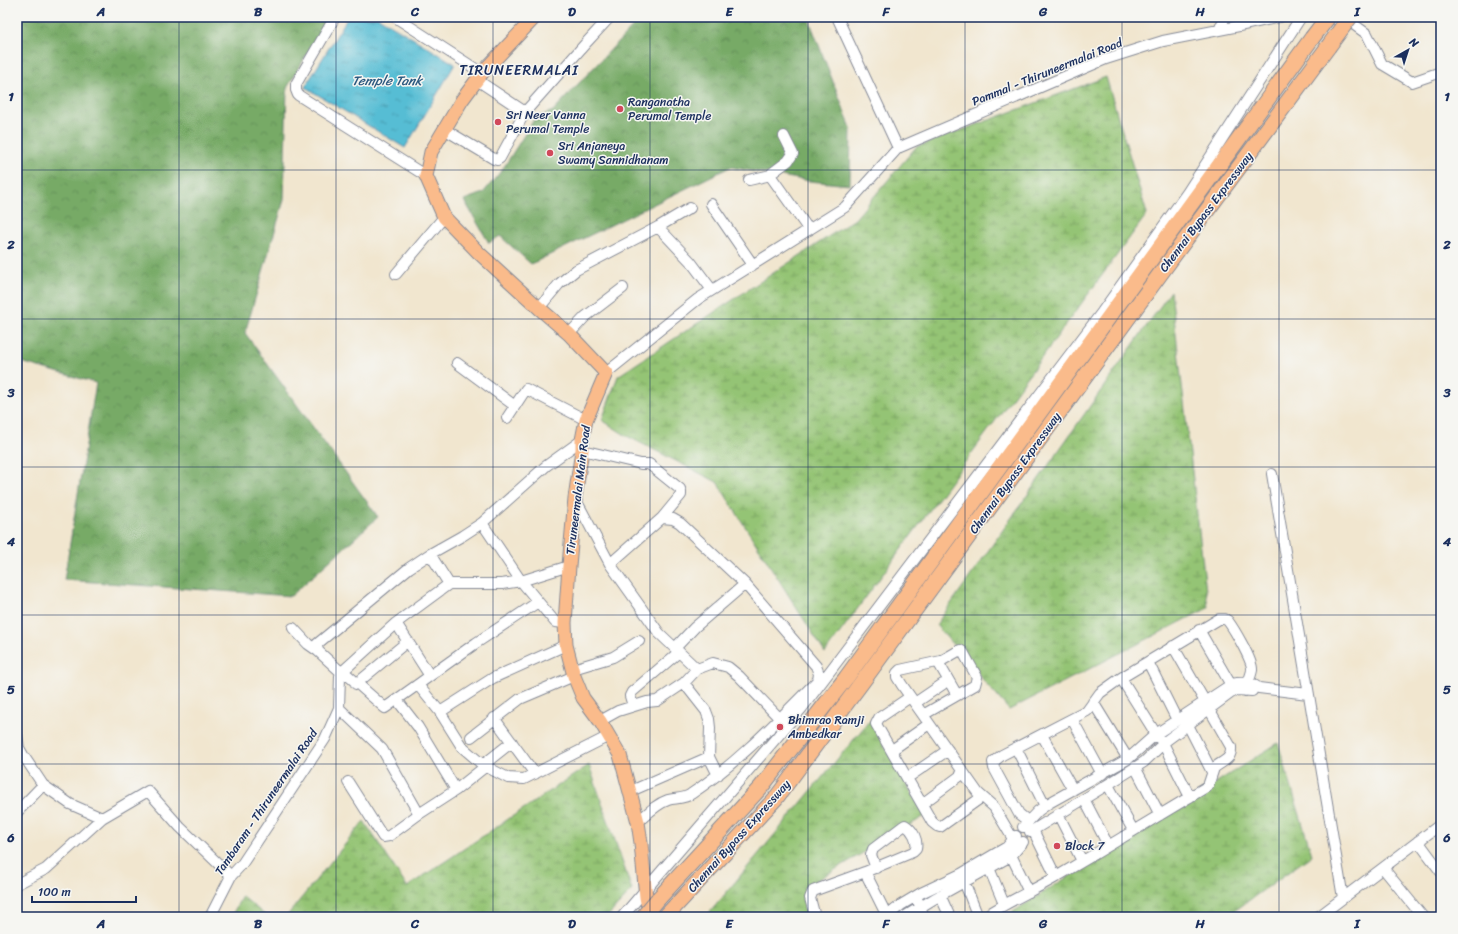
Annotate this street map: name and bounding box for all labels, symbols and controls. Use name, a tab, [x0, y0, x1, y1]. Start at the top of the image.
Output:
text: A	[96, 0, 105, 23]
text: B	[254, 0, 263, 23]
text: C	[410, 0, 420, 23]
text: D	[568, 0, 576, 23]
text: E	[725, 0, 734, 23]
text: F	[881, 0, 890, 23]
text: G	[1038, 0, 1048, 23]
text: H	[1194, 0, 1205, 23]
text: I	[1353, 0, 1361, 23]
north arrow	[1388, 30, 1428, 70]
street label: Pammal - Thiruneermalai Road	[968, 31, 1127, 112]
text: N	[1404, 32, 1423, 53]
district label: TIRUNEERMALAI	[459, 58, 579, 83]
water label: Temple Tank	[352, 69, 424, 92]
text: 1	[8, 85, 14, 108]
text: 1	[1444, 85, 1450, 108]
place label: Ranganatha Perumal Temple	[628, 91, 712, 127]
place label: Sri Neer Vanna Perumal Temple	[506, 104, 590, 140]
marker: Ranganatha Perumal Temple	[615, 104, 625, 114]
marker: Sri Neer Vanna Perumal Temple	[493, 117, 503, 127]
place label: Sri Anjaneya Swamy Sannidhanam	[558, 135, 669, 171]
street label: Chennai Bypass Expressway	[1153, 146, 1259, 277]
marker: Sri Anjaneya Swamy Sannidhanam	[545, 148, 555, 158]
text: 2	[6, 233, 15, 256]
text: 2	[1442, 233, 1451, 256]
text: 3	[6, 381, 15, 404]
text: 3	[1442, 381, 1451, 404]
street label: Chennai Bypass Expressway	[963, 407, 1067, 539]
street label: Tiruneermalai Main Road	[559, 423, 597, 556]
text: 4	[6, 530, 16, 553]
text: 4	[1442, 530, 1452, 553]
text: 5	[7, 678, 15, 701]
text: 5	[1443, 678, 1451, 701]
place label: Bhimrao Ramji Ambedkar	[787, 709, 865, 745]
marker: Bhimrao Ramji Ambedkar	[775, 722, 785, 732]
street label: Tambaram - Thiruneermalai Road	[208, 723, 324, 880]
street label: Chennai Bypass Expressway	[682, 774, 797, 898]
text: 6	[6, 826, 15, 849]
text: 6	[1442, 826, 1451, 849]
place label: Block 7	[1065, 835, 1106, 857]
marker: Block 7	[1052, 841, 1062, 851]
scale bar	[32, 878, 136, 904]
text: 100 m	[38, 881, 71, 903]
text: A	[96, 912, 105, 934]
text: B	[254, 912, 263, 934]
text: C	[410, 912, 420, 934]
text: D	[568, 912, 576, 934]
text: E	[725, 912, 734, 934]
text: F	[881, 912, 890, 934]
text: G	[1038, 912, 1048, 934]
text: H	[1194, 912, 1205, 934]
text: I	[1353, 912, 1361, 934]

